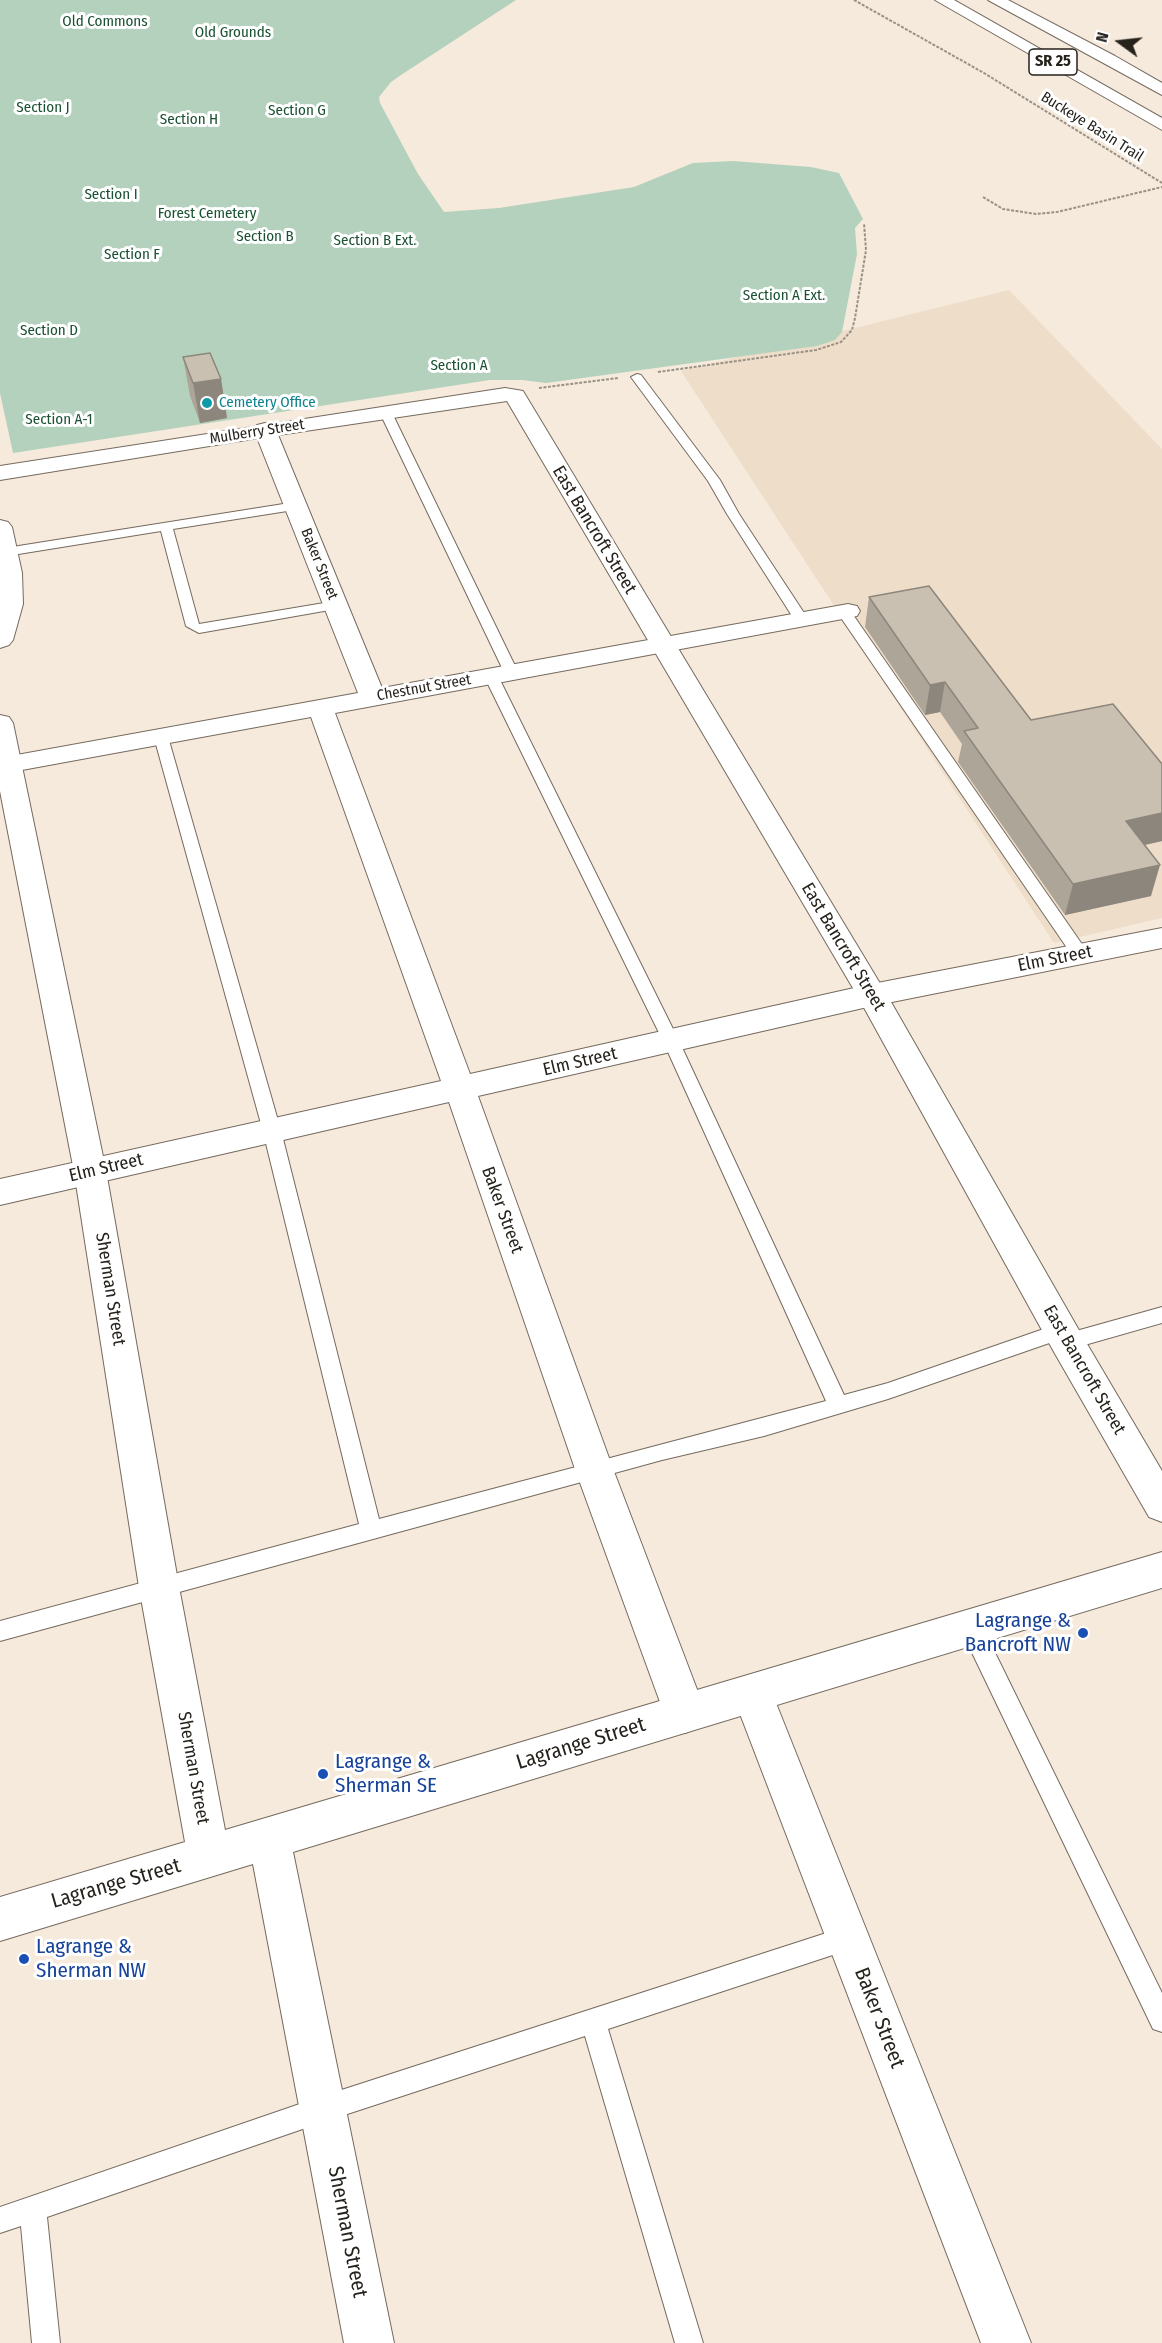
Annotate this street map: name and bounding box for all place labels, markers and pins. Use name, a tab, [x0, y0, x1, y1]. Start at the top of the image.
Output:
place label: Cemetery Office	[219, 394, 316, 412]
marker: Cemetery Office	[200, 396, 214, 410]
place label: Lagrange & Bancroft NW	[965, 1608, 1071, 1658]
marker: Lagrange & Bancroft NW	[1076, 1626, 1090, 1640]
place label: Lagrange & Sherman SE	[335, 1749, 437, 1799]
marker: Lagrange & Sherman SE	[316, 1767, 330, 1781]
place label: Lagrange & Sherman NW	[36, 1934, 146, 1984]
marker: Lagrange & Sherman NW	[17, 1952, 31, 1966]

